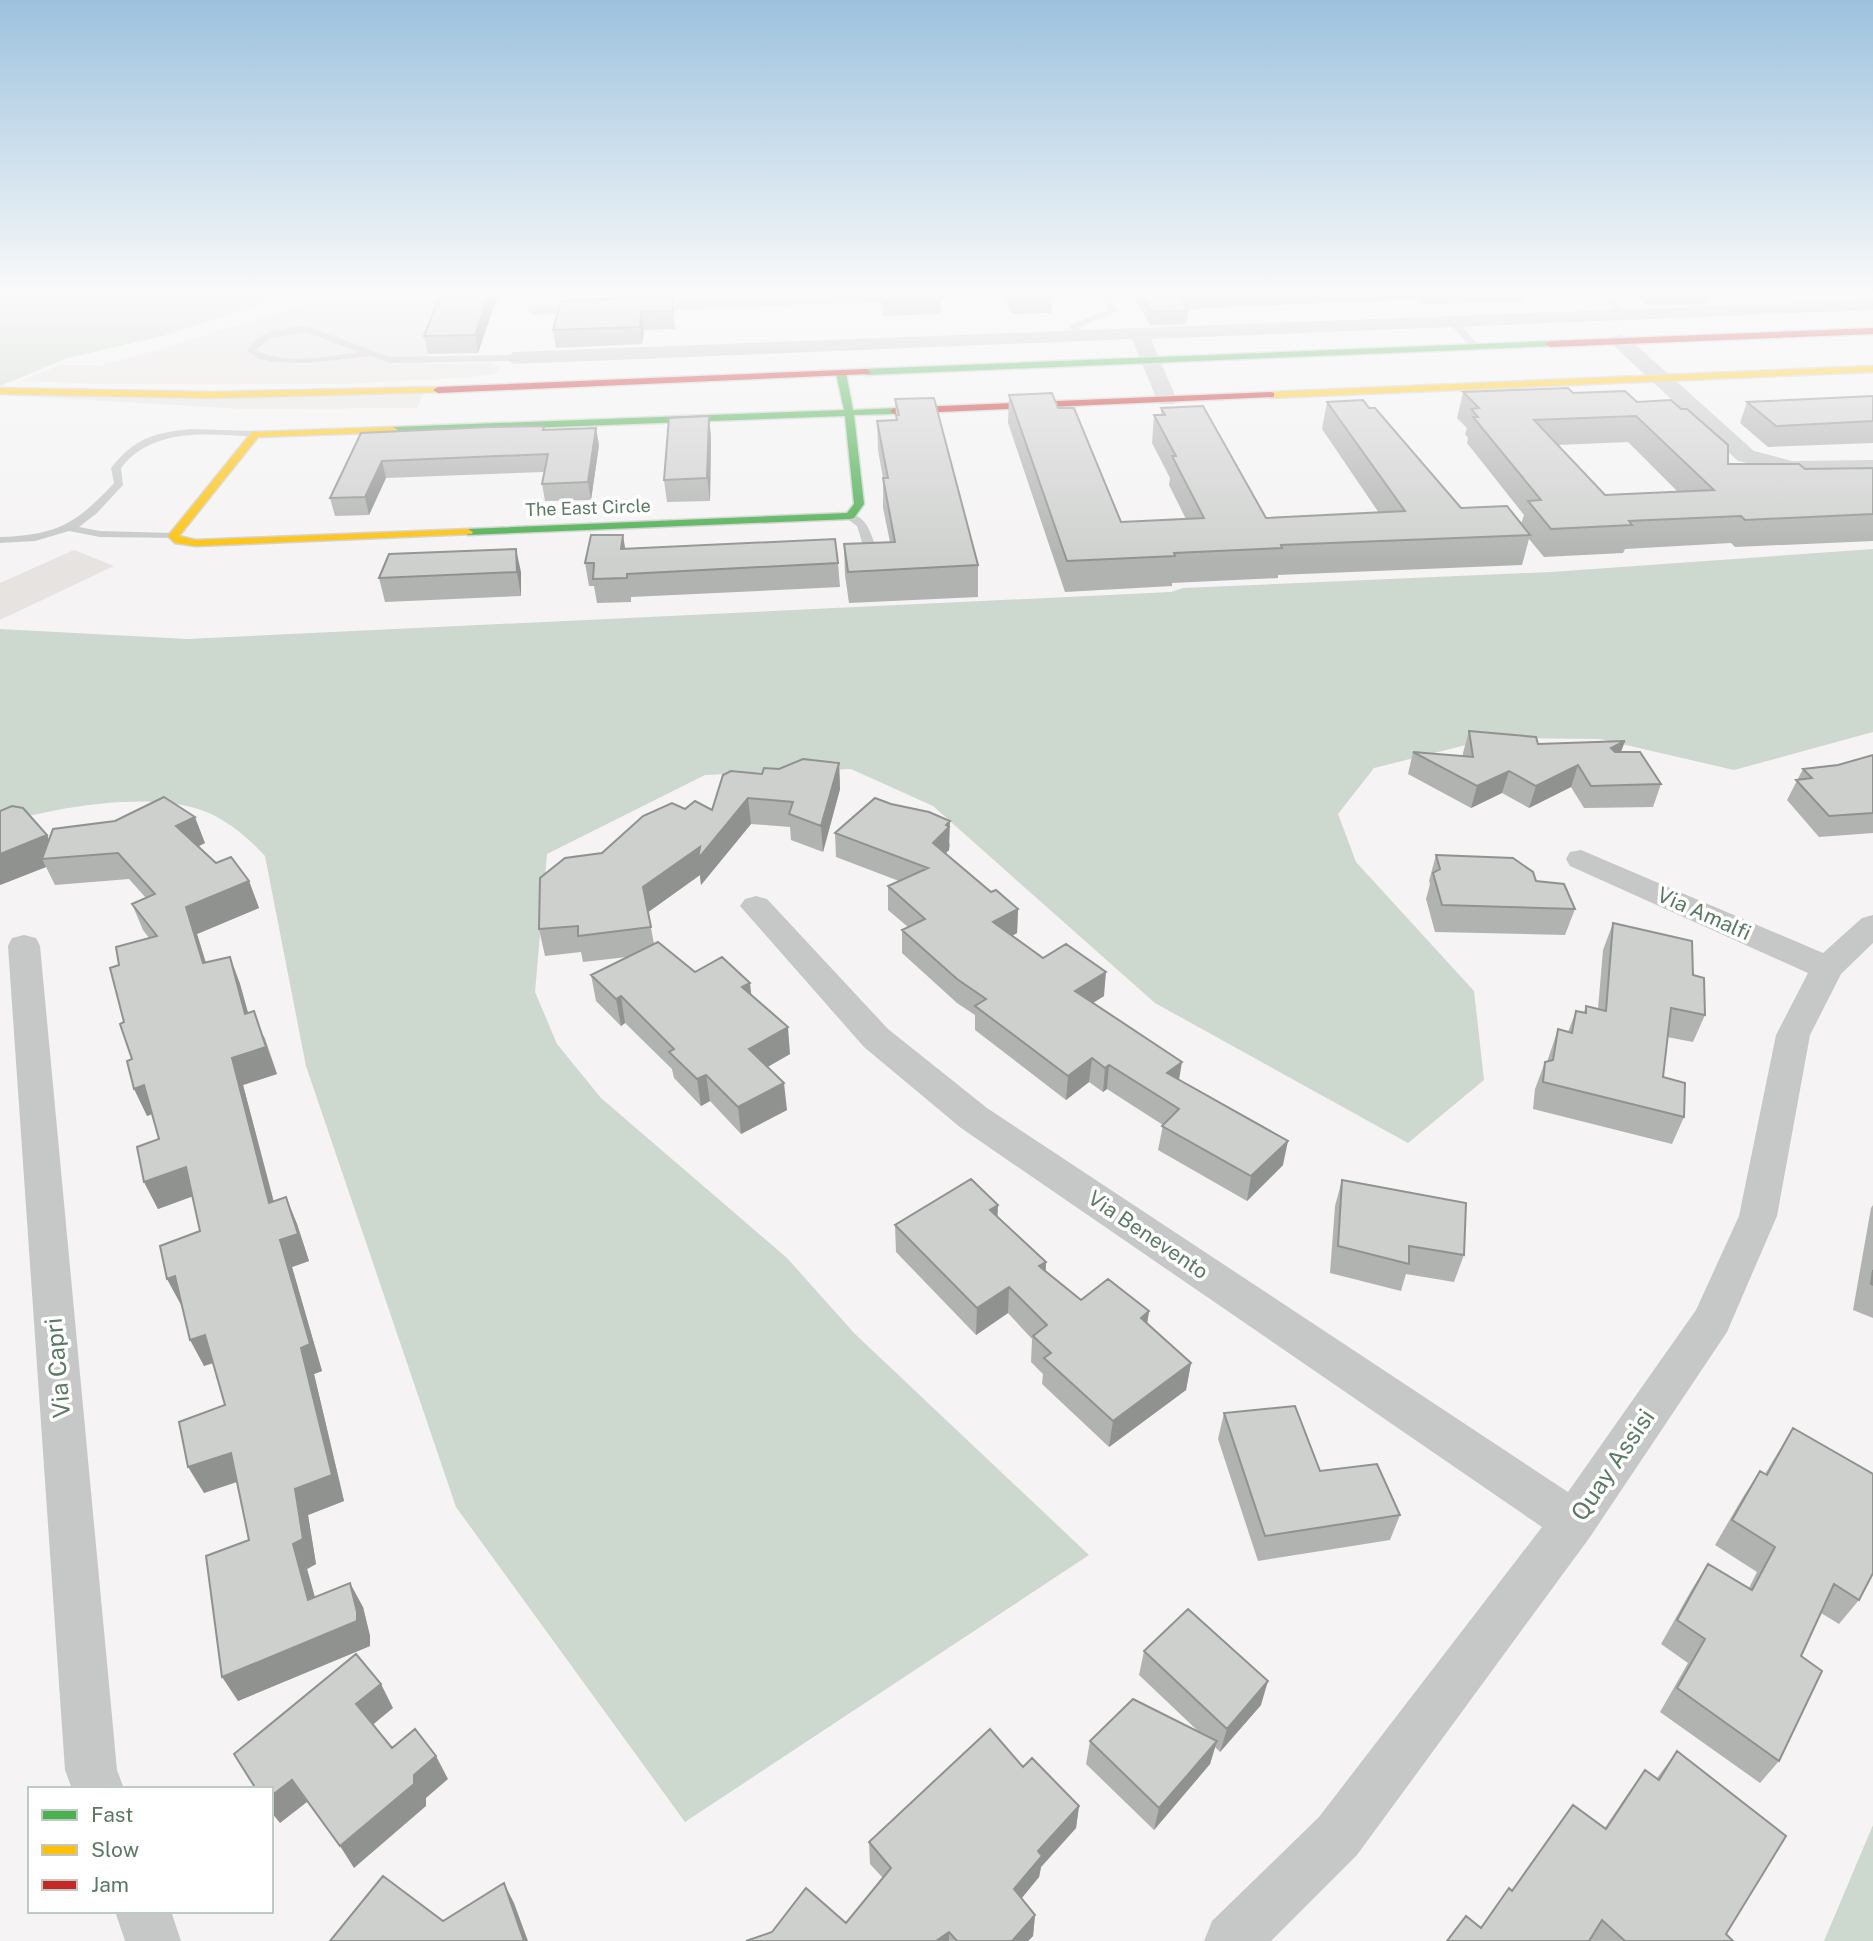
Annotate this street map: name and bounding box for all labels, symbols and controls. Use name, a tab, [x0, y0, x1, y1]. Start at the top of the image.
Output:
street label: The East Circle	[525, 495, 651, 520]
street label: Via Amalfi	[1654, 882, 1755, 945]
street label: Via Benevento	[1083, 1185, 1213, 1284]
street label: Via Capri	[39, 1317, 75, 1419]
street label: Quay Assisi	[1565, 1403, 1660, 1525]
legend	[28, 1787, 273, 1913]
text: Fast	[91, 1802, 133, 1827]
text: Slow	[91, 1837, 139, 1862]
text: Jam	[91, 1872, 129, 1897]

